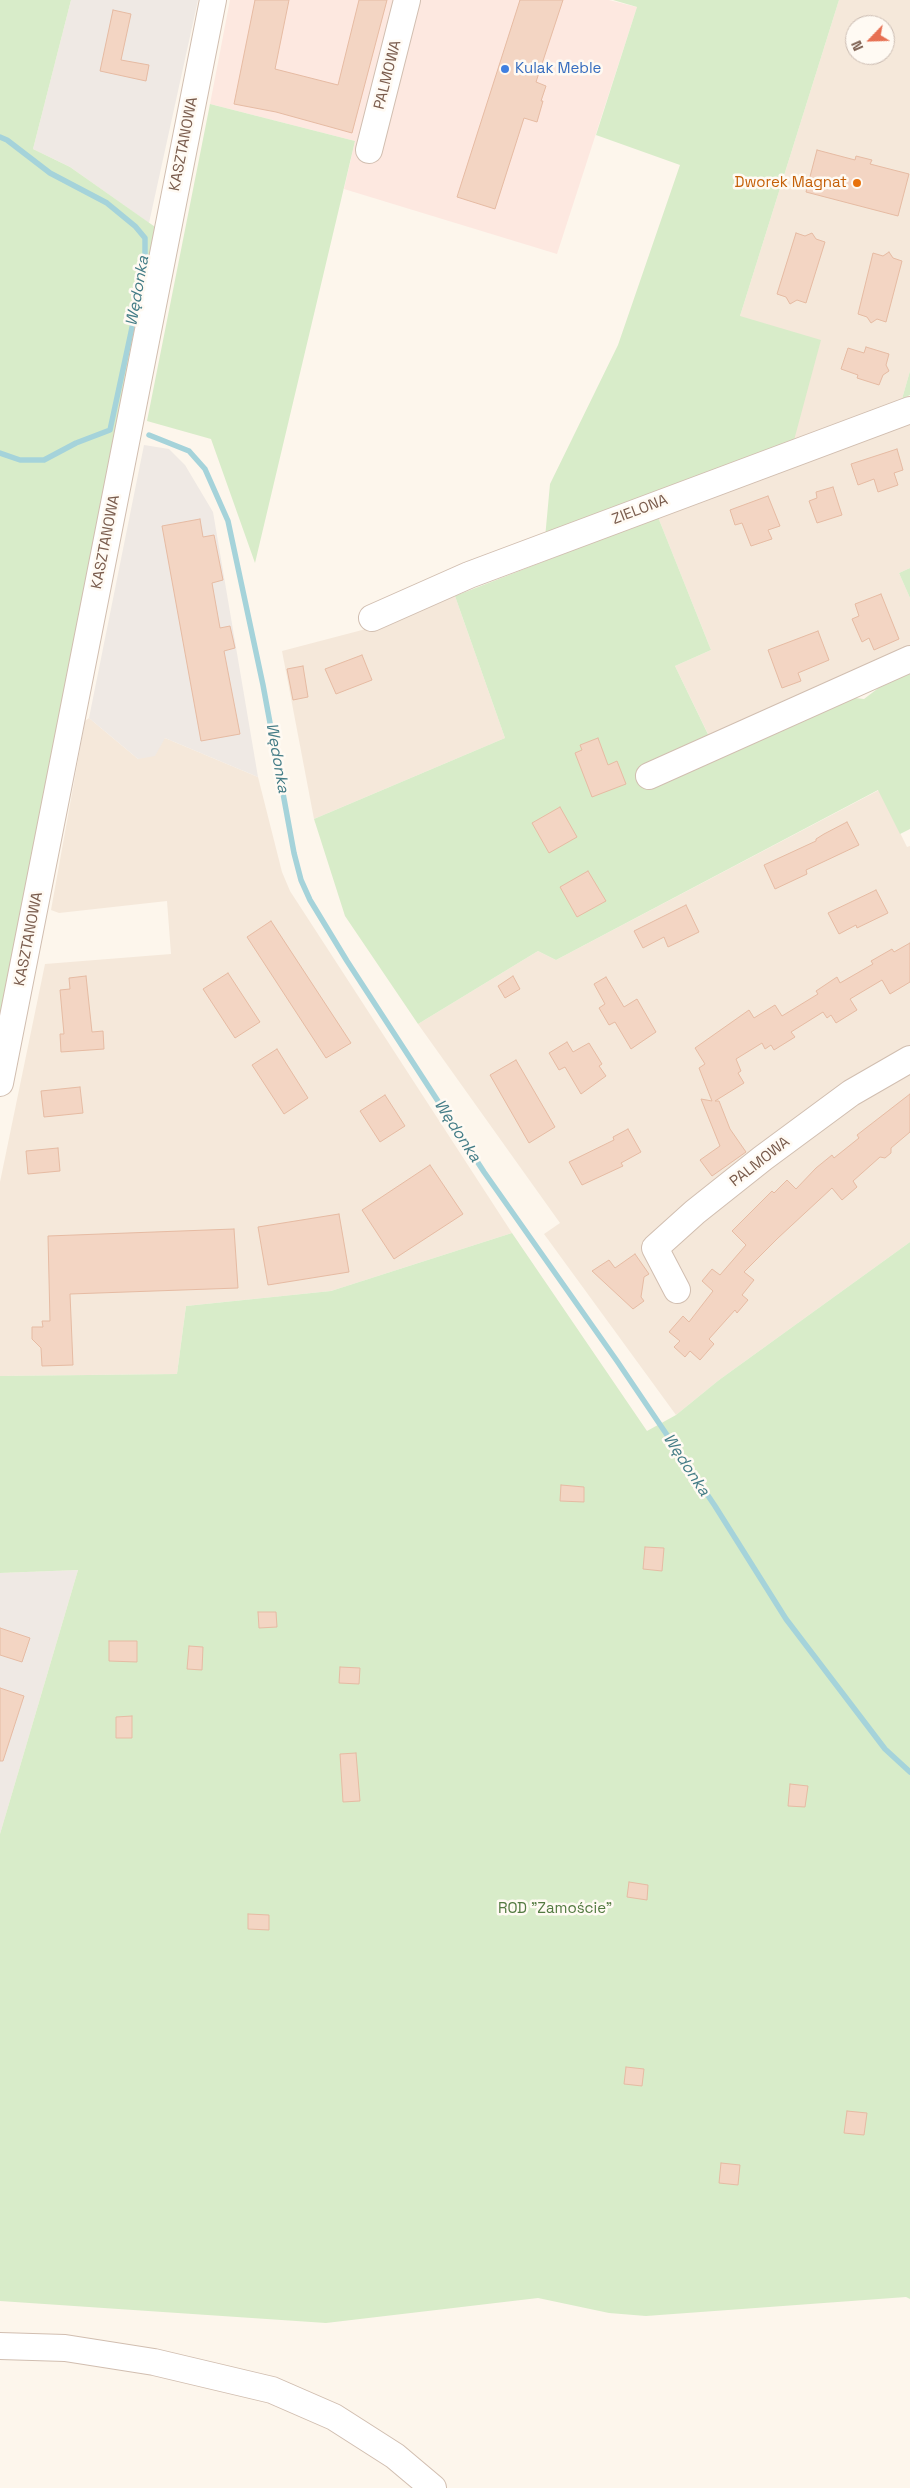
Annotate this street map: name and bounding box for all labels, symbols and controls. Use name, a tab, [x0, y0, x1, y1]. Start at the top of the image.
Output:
north arrow	[845, 15, 895, 65]
street label: PALMOWA	[371, 38, 405, 112]
text: N	[847, 38, 867, 54]
place label: Kulak Meble	[515, 60, 601, 78]
marker: Kulak Meble	[499, 63, 511, 75]
street label: KASZTANOWA	[166, 95, 202, 193]
place label: Dworek Magnat	[734, 174, 847, 192]
marker: Dworek Magnat	[851, 177, 863, 189]
water label: Wędonka	[122, 254, 154, 328]
street label: ZIELONA	[610, 491, 670, 529]
street label: KASZTANOWA	[88, 493, 124, 591]
water label: Wędonka	[261, 721, 293, 795]
street label: KASZTANOWA	[11, 890, 47, 988]
water label: Wędonka	[430, 1096, 484, 1166]
street label: PALMOWA	[727, 1133, 793, 1191]
water label: Wędonka	[659, 1430, 713, 1500]
park label: ROD "Zamoście"	[498, 1900, 612, 1918]

